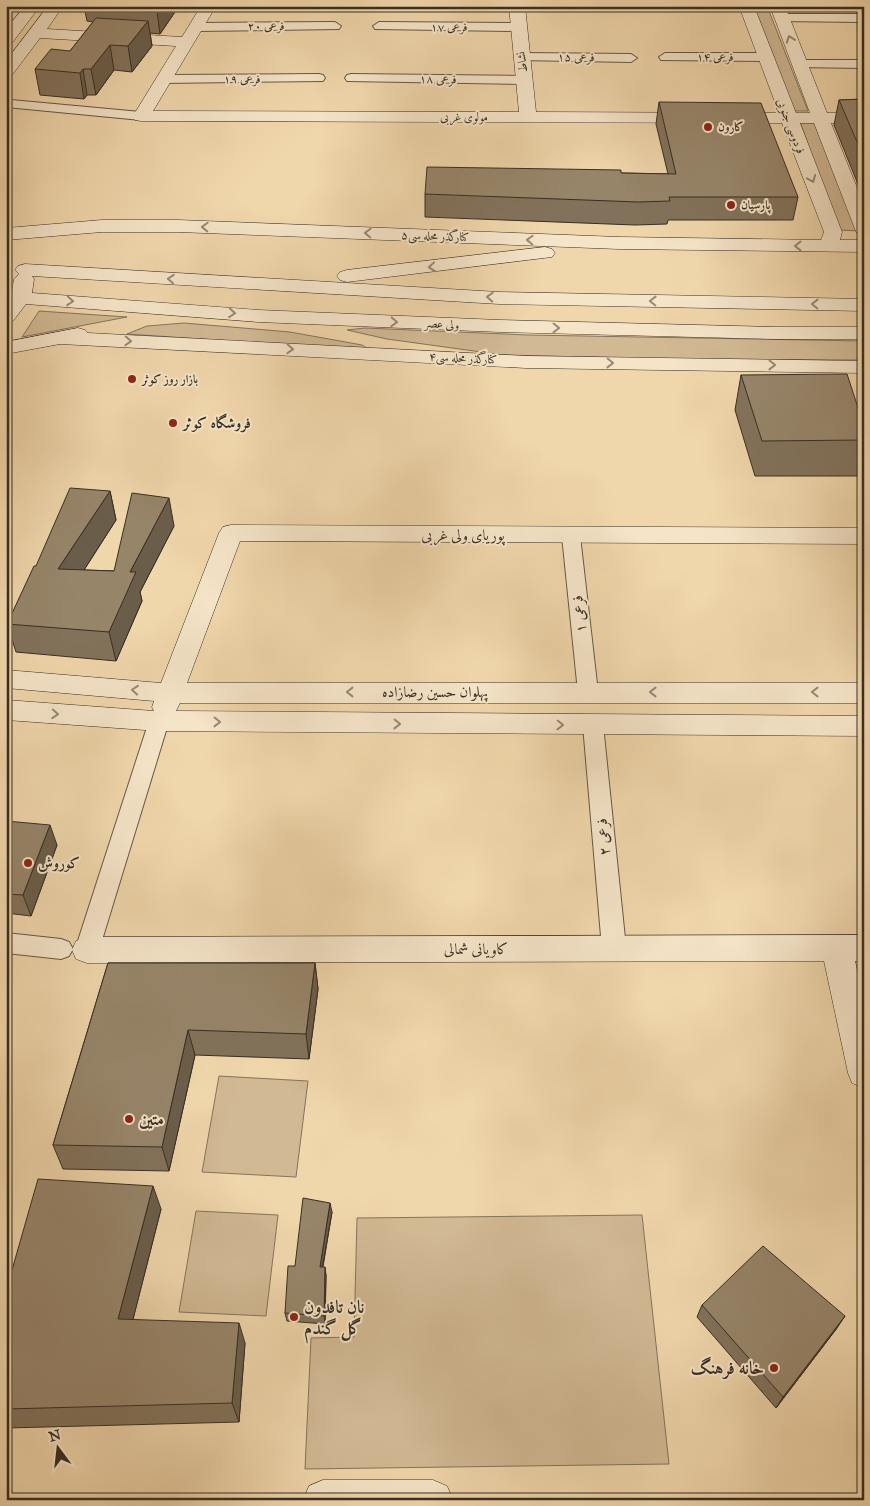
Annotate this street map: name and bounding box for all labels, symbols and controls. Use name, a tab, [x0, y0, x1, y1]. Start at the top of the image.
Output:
street label: فرعی ۲۰	[247, 19, 285, 34]
street label: فرعی ۱۷	[430, 20, 468, 35]
one-way arrow	[786, 36, 796, 44]
street label: فرعی ۱۵	[557, 50, 595, 65]
street label: فرعی ۱۴	[696, 50, 734, 65]
street label: نشاط	[514, 51, 530, 73]
street label: فرعی ۱۹	[223, 72, 261, 87]
street label: فرعی ۱۸	[419, 72, 457, 87]
street label: فردوسی جنوبی	[772, 96, 808, 156]
street label: مولوی غربی	[440, 110, 488, 126]
place label: کارون	[718, 120, 744, 134]
marker: کارون	[702, 121, 714, 133]
one-way arrow	[806, 174, 816, 183]
place label: پارسیان	[741, 198, 771, 214]
marker: پارسیان	[725, 199, 737, 211]
one-way arrow	[201, 222, 209, 232]
street label: کنارگذر محله سی۵	[401, 226, 469, 246]
one-way arrow	[363, 228, 371, 239]
one-way arrow	[526, 234, 534, 245]
one-way arrow	[793, 241, 801, 251]
one-way arrow	[427, 261, 435, 272]
one-way arrow	[166, 274, 174, 285]
one-way arrow	[486, 292, 494, 303]
one-way arrow	[66, 296, 74, 307]
one-way arrow	[648, 296, 656, 306]
one-way arrow	[811, 299, 818, 309]
one-way arrow	[228, 308, 236, 319]
one-way arrow	[390, 316, 398, 327]
street label: ولی عصر	[422, 316, 460, 333]
one-way arrow	[553, 323, 561, 333]
one-way arrow	[124, 336, 132, 346]
one-way arrow	[286, 344, 294, 355]
street label: کنارگذر محله سی۴	[429, 347, 497, 369]
one-way arrow	[606, 358, 614, 368]
one-way arrow	[769, 360, 777, 370]
place label: بازار روز کوثر	[140, 372, 198, 387]
marker: بازار روز کوثر	[126, 373, 138, 385]
place label: فروشگاه کوثر	[181, 413, 251, 433]
marker: فروشگاه کوثر	[167, 417, 179, 429]
street label: پوریای ولی غربی	[421, 526, 506, 546]
street label: فرعی ۱	[568, 594, 591, 634]
street label: پهلوان حسین رضازاده	[382, 683, 488, 702]
one-way arrow	[131, 684, 139, 695]
one-way arrow	[346, 687, 354, 697]
one-way arrow	[648, 687, 656, 697]
one-way arrow	[811, 687, 819, 698]
one-way arrow	[51, 708, 59, 719]
one-way arrow	[214, 717, 221, 727]
one-way arrow	[393, 718, 401, 729]
one-way arrow	[556, 720, 564, 730]
street label: فرعی ۲	[592, 817, 615, 857]
place label: کوروش	[38, 854, 80, 872]
marker: کوروش	[22, 857, 34, 869]
street label: کاویانی شمالی	[444, 940, 508, 958]
place label: متین	[139, 1108, 164, 1130]
marker: متین	[123, 1113, 135, 1125]
place label: نان تافدون گل گندم	[304, 1296, 365, 1344]
marker: نان تافدون گل گندم	[288, 1311, 300, 1323]
place label: خانه فرهنگ	[690, 1356, 764, 1380]
marker: خانه فرهنگ	[768, 1362, 780, 1374]
north arrow	[32, 1424, 82, 1474]
text: N	[47, 1426, 63, 1446]

